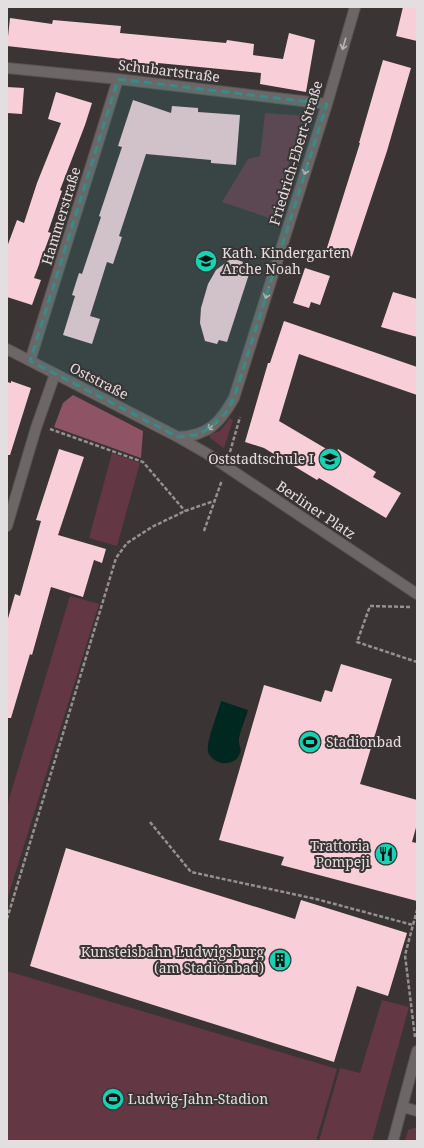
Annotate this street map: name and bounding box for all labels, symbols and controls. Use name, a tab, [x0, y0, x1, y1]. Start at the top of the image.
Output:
one-way arrow	[340, 38, 347, 51]
street label: Schubartstraße	[117, 55, 221, 86]
street label: Friedrich-Ebert-Straße	[264, 78, 327, 228]
one-way arrow	[302, 162, 309, 175]
street label: Hammerstraße	[37, 165, 84, 267]
place label: Kath. Kindergarten Arche Noah	[222, 243, 350, 278]
school or university icon: Kath. Kindergarten Arche Noah	[193, 248, 219, 274]
one-way arrow	[263, 286, 270, 299]
street label: Oststraße	[67, 358, 132, 403]
one-way arrow	[206, 422, 217, 430]
school or university icon: Oststadtschule I	[317, 446, 343, 472]
place label: Oststadtschule I	[208, 449, 314, 468]
street label: Berliner Platz	[273, 476, 360, 543]
sports icon: Stadionbad	[297, 729, 323, 755]
place label: Stadionbad	[326, 732, 402, 751]
place label: Trattoria Pompeji	[310, 836, 371, 871]
restaurant icon: Trattoria Pompeji	[373, 841, 399, 867]
place label: Kunsteisbahn Ludwigsburg (am Stadionbad)	[81, 942, 264, 977]
building icon: Kunsteisbahn Ludwigsburg (am Stadionbad)	[267, 947, 293, 973]
sports icon: Ludwig-Jahn-Stadion	[100, 1086, 126, 1112]
place label: Ludwig-Jahn-Stadion	[128, 1089, 268, 1108]

